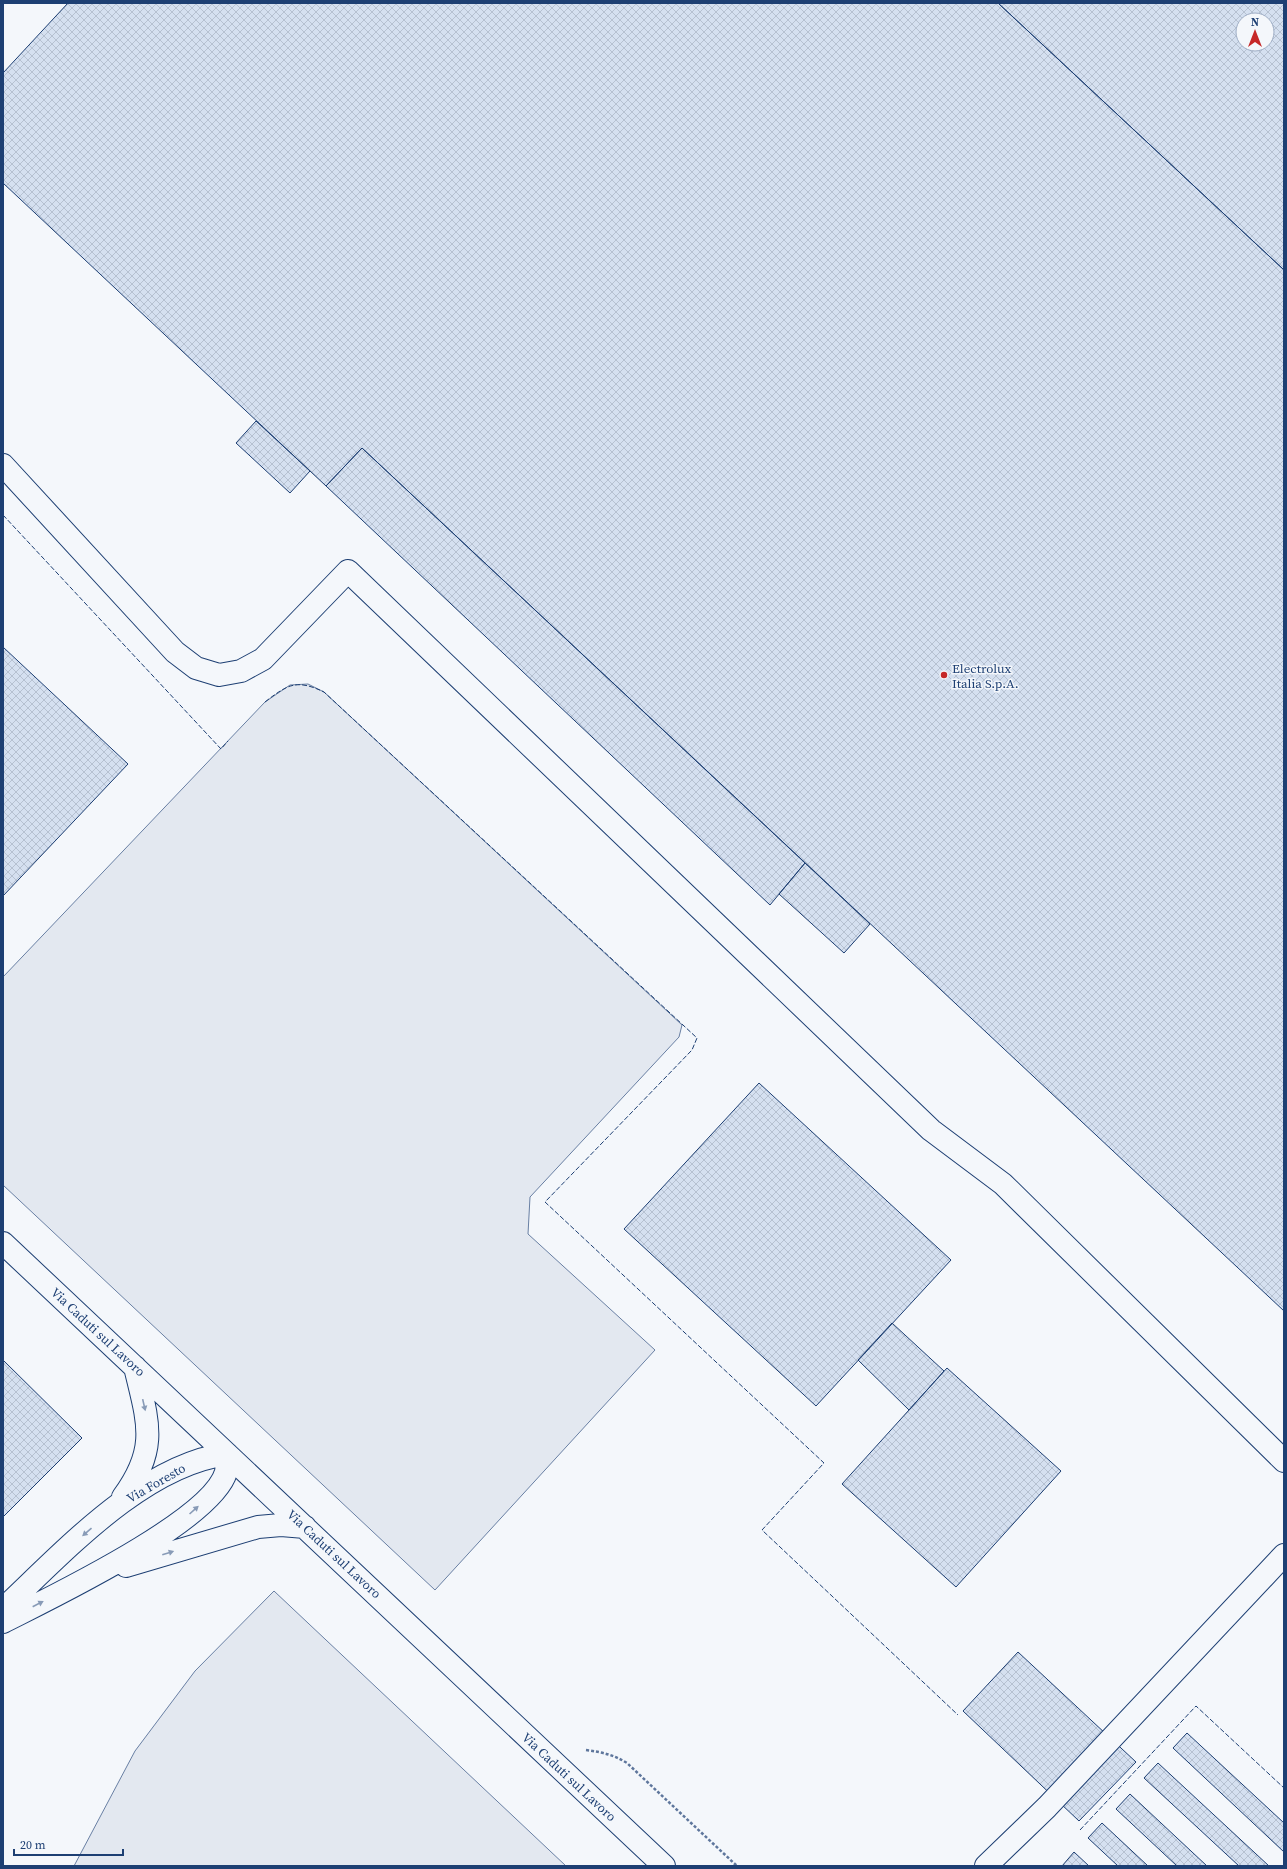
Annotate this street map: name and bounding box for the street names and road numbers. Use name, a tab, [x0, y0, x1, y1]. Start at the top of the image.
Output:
street label: Via Caduti sul Lavoro	[47, 1284, 149, 1380]
street label: Via Foresto	[124, 1459, 188, 1507]
street label: Via Caduti sul Lavoro	[283, 1506, 385, 1602]
street label: Via Caduti sul Lavoro	[518, 1729, 620, 1825]

